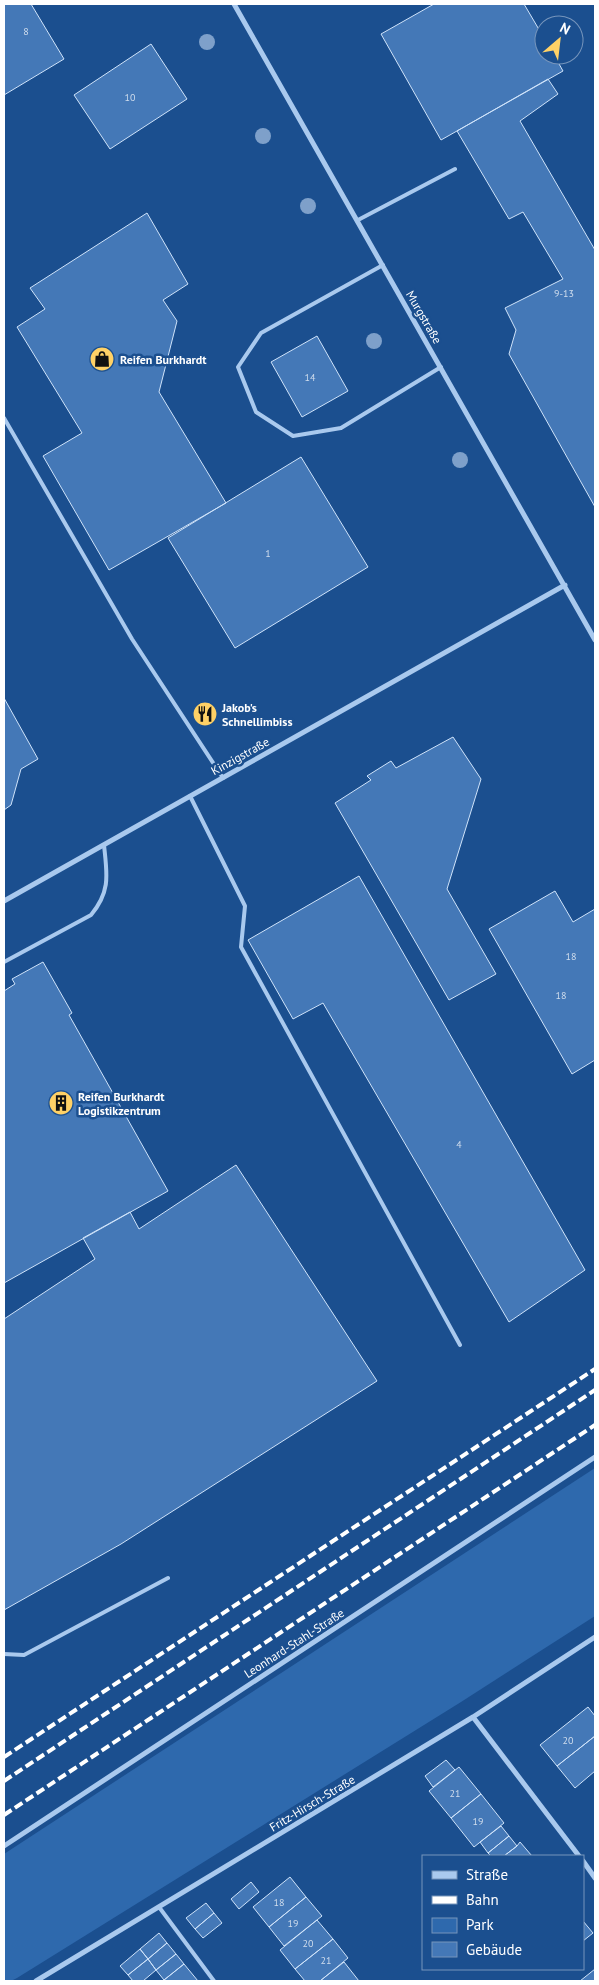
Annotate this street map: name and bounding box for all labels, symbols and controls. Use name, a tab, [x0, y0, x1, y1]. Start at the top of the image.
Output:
north arrow	[534, 15, 584, 65]
text: N	[557, 18, 573, 39]
house number: 8	[23, 25, 29, 38]
house number: 10	[125, 91, 136, 104]
house number: 9-13	[554, 287, 574, 300]
street label: Murgstraße	[403, 288, 445, 346]
shop icon: Reifen Burkhardt	[89, 346, 115, 372]
place label: Reifen Burkhardt	[120, 352, 207, 367]
house number: 14	[305, 371, 316, 384]
house number: 1	[265, 547, 271, 560]
place label: Jakob's Schnellimbiss	[221, 700, 292, 729]
restaurant icon: Jakob's Schnellimbiss	[192, 701, 218, 727]
street label: Kinzigstraße	[208, 734, 272, 778]
house number: 18	[566, 950, 576, 963]
house number: 18	[556, 989, 566, 1002]
place label: Reifen Burkhardt Logistikzentrum	[78, 1089, 165, 1118]
building icon: Reifen Burkhardt Logistikzentrum	[48, 1090, 74, 1116]
house number: 4	[456, 1138, 462, 1151]
street label: Leonhard-Stahl-Straße	[241, 1605, 347, 1681]
house number: 20	[563, 1734, 574, 1747]
street label: Fritz-Hirsch-Straße	[266, 1772, 358, 1834]
house number: 21	[450, 1787, 460, 1800]
house number: 19	[473, 1815, 483, 1828]
legend	[422, 1855, 584, 1970]
text: Straße	[466, 1865, 508, 1884]
text: Bahn	[466, 1890, 499, 1909]
house number: 18	[274, 1896, 284, 1909]
text: Park	[466, 1915, 494, 1934]
house number: 19	[288, 1917, 298, 1930]
house number: 20	[303, 1937, 314, 1950]
text: Gebäude	[466, 1940, 522, 1959]
house number: 21	[321, 1954, 331, 1967]

